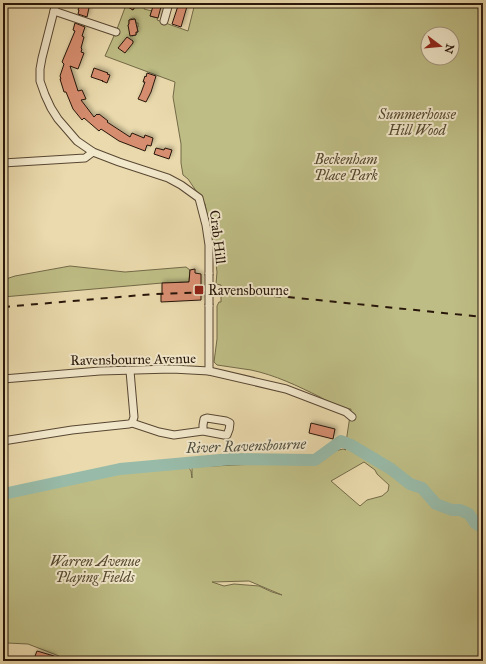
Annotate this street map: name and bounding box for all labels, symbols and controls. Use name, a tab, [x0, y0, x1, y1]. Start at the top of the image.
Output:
north arrow	[420, 26, 460, 66]
text: N	[441, 42, 457, 56]
park label: Summerhouse Hill Wood	[377, 106, 456, 139]
park label: Beckenham Place Park	[313, 151, 379, 184]
street label: Crab Hill	[206, 209, 229, 265]
place label: Ravensbourne	[208, 282, 289, 299]
marker: Ravensbourne	[193, 284, 205, 296]
street label: Ravensbourne Avenue	[70, 350, 196, 369]
water label: River Ravensbourne	[185, 435, 307, 457]
park label: Warren Avenue Playing Fields	[50, 553, 141, 586]

